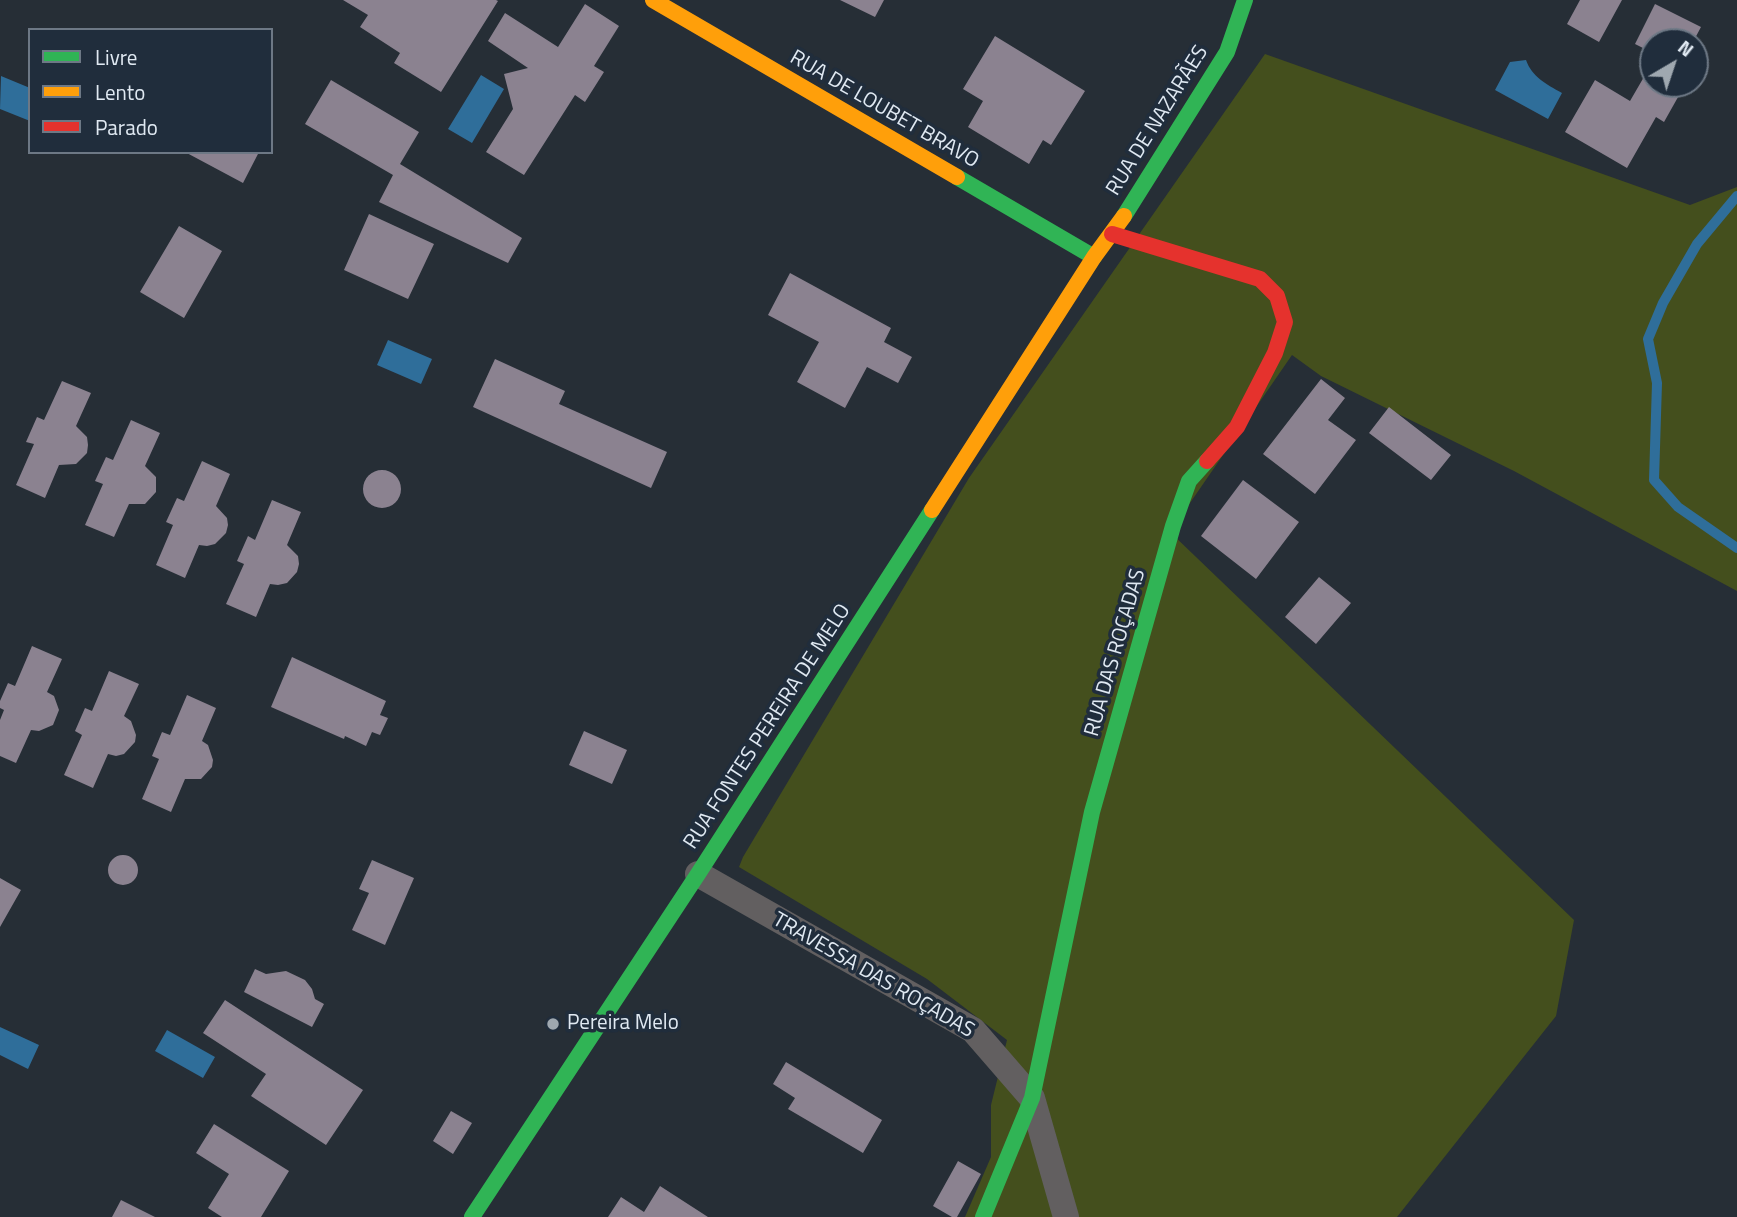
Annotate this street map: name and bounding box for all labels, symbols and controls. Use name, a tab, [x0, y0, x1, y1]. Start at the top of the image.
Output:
legend	[28, 28, 273, 154]
north arrow	[1639, 28, 1709, 98]
text: N	[1672, 32, 1701, 63]
text: Livre	[95, 41, 137, 73]
street label: RUA DE NAZARÃES	[1102, 41, 1214, 201]
street label: RUA DE LOUBET BRAVO	[785, 46, 983, 174]
text: Lento	[95, 76, 145, 108]
text: Parado	[95, 111, 158, 143]
street label: RUA DAS ROÇADAS	[1080, 566, 1152, 740]
street label: RUA FONTES PEREIRA DE MELO	[679, 600, 857, 854]
street label: TRAVESSA DAS ROÇADAS	[768, 908, 978, 1044]
place label: Pereira Melo	[567, 1011, 679, 1037]
marker: Pereira Melo	[545, 1016, 561, 1032]

